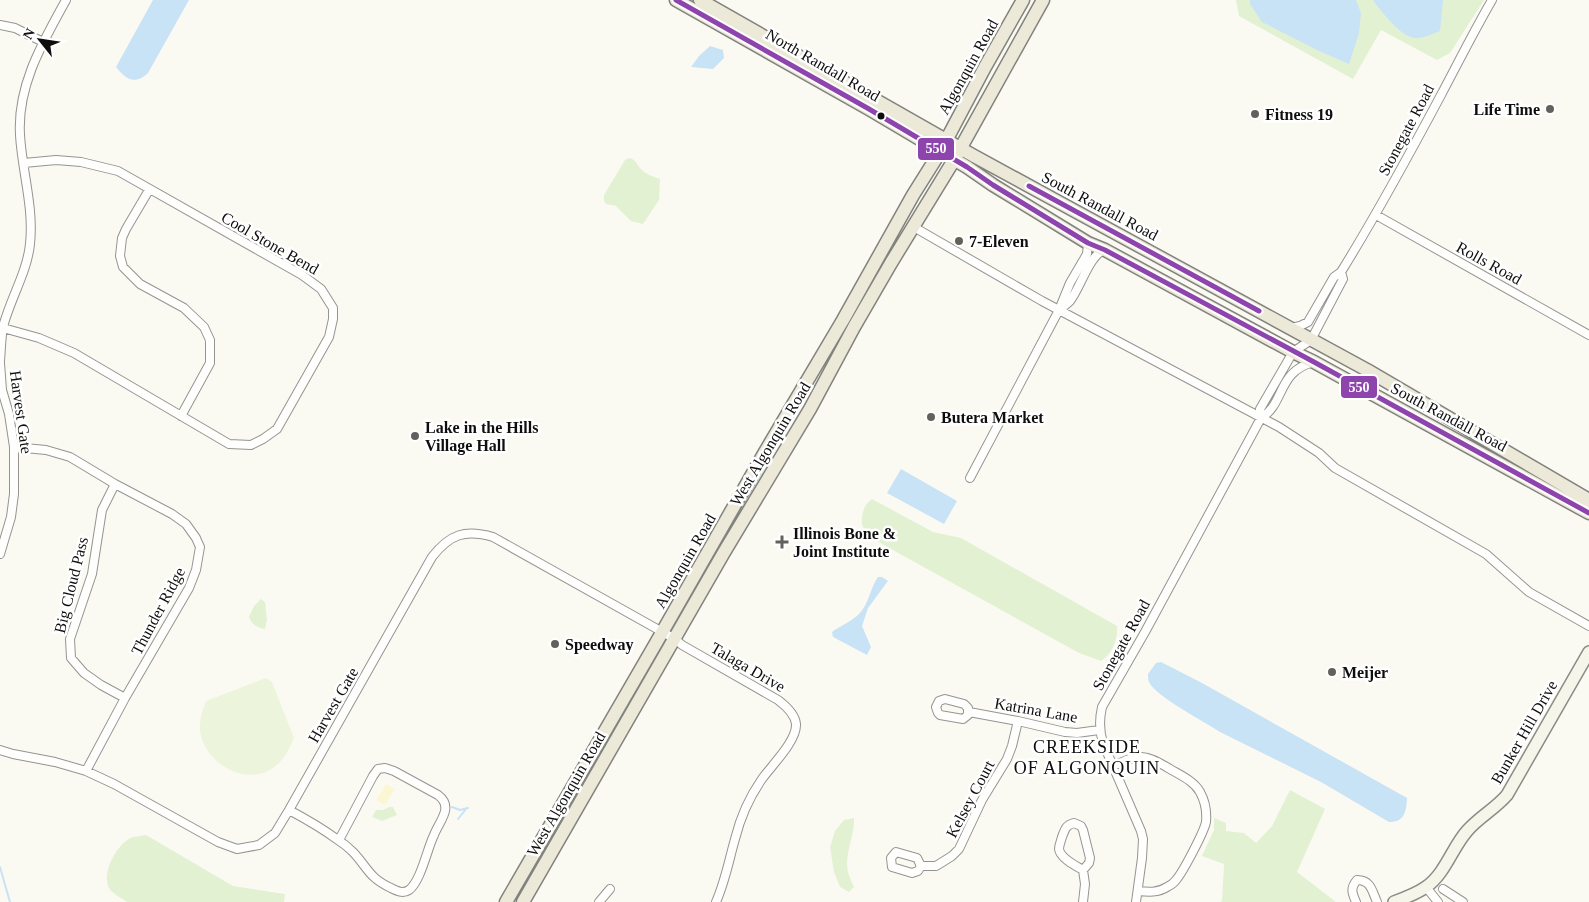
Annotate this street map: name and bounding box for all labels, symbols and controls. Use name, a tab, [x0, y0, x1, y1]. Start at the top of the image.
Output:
north arrow	[15, 15, 65, 65]
street label: Algonquin Road	[935, 16, 1002, 118]
street label: North Randall Road	[763, 25, 883, 105]
text: N	[20, 26, 38, 42]
street label: Stonegate Road	[1375, 81, 1438, 179]
place label: Life Time	[1473, 101, 1540, 118]
marker: Life Time	[1544, 103, 1556, 115]
place label: Fitness 19	[1265, 106, 1333, 123]
marker: Fitness 19	[1249, 108, 1261, 120]
unlabelled marker	[876, 111, 886, 121]
line badge: 550	[917, 137, 955, 161]
text: 550	[926, 141, 947, 156]
street label: South Randall Road	[1039, 168, 1161, 244]
street label: Cool Stone Bend	[218, 208, 322, 278]
place label: 7-Eleven	[969, 233, 1029, 250]
marker: 7-Eleven	[953, 235, 965, 247]
street label: Rolls Road	[1454, 238, 1524, 288]
street label: Harvest Gate	[7, 369, 35, 455]
line badge: 550	[1340, 375, 1378, 399]
street label: West Algonquin Road	[726, 379, 814, 509]
street label: South Randall Road	[1388, 379, 1510, 455]
text: 550	[1349, 380, 1370, 395]
place label: Butera Market	[941, 409, 1044, 426]
marker: Butera Market	[925, 411, 937, 423]
place label: Lake in the Hills Village Hall	[425, 419, 538, 455]
marker: Lake in the Hills Village Hall	[409, 430, 421, 442]
street label: Algonquin Road	[651, 511, 720, 612]
place label: Illinois Bone & Joint Institute	[793, 525, 896, 560]
street label: Big Cloud Pass	[51, 535, 92, 635]
marker: Illinois Bone & Joint Institute	[775, 535, 789, 549]
street label: Thunder Ridge	[128, 564, 189, 658]
street label: Stonegate Road	[1089, 597, 1154, 694]
place label: Speedway	[565, 636, 633, 654]
marker: Speedway	[549, 638, 561, 650]
street label: Talaga Drive	[707, 639, 788, 696]
street label: Harvest Gate	[305, 664, 361, 746]
place label: Meijer	[1342, 664, 1388, 682]
marker: Meijer	[1326, 666, 1338, 678]
street label: Bunker Hill Drive	[1488, 677, 1560, 787]
street label: Katrina Lane	[993, 694, 1079, 726]
street label: West Algonquin Road	[523, 729, 609, 860]
district label: CREEKSIDE OF ALGONQUIN	[1014, 737, 1160, 778]
street label: Kelsey Court	[943, 757, 999, 841]

